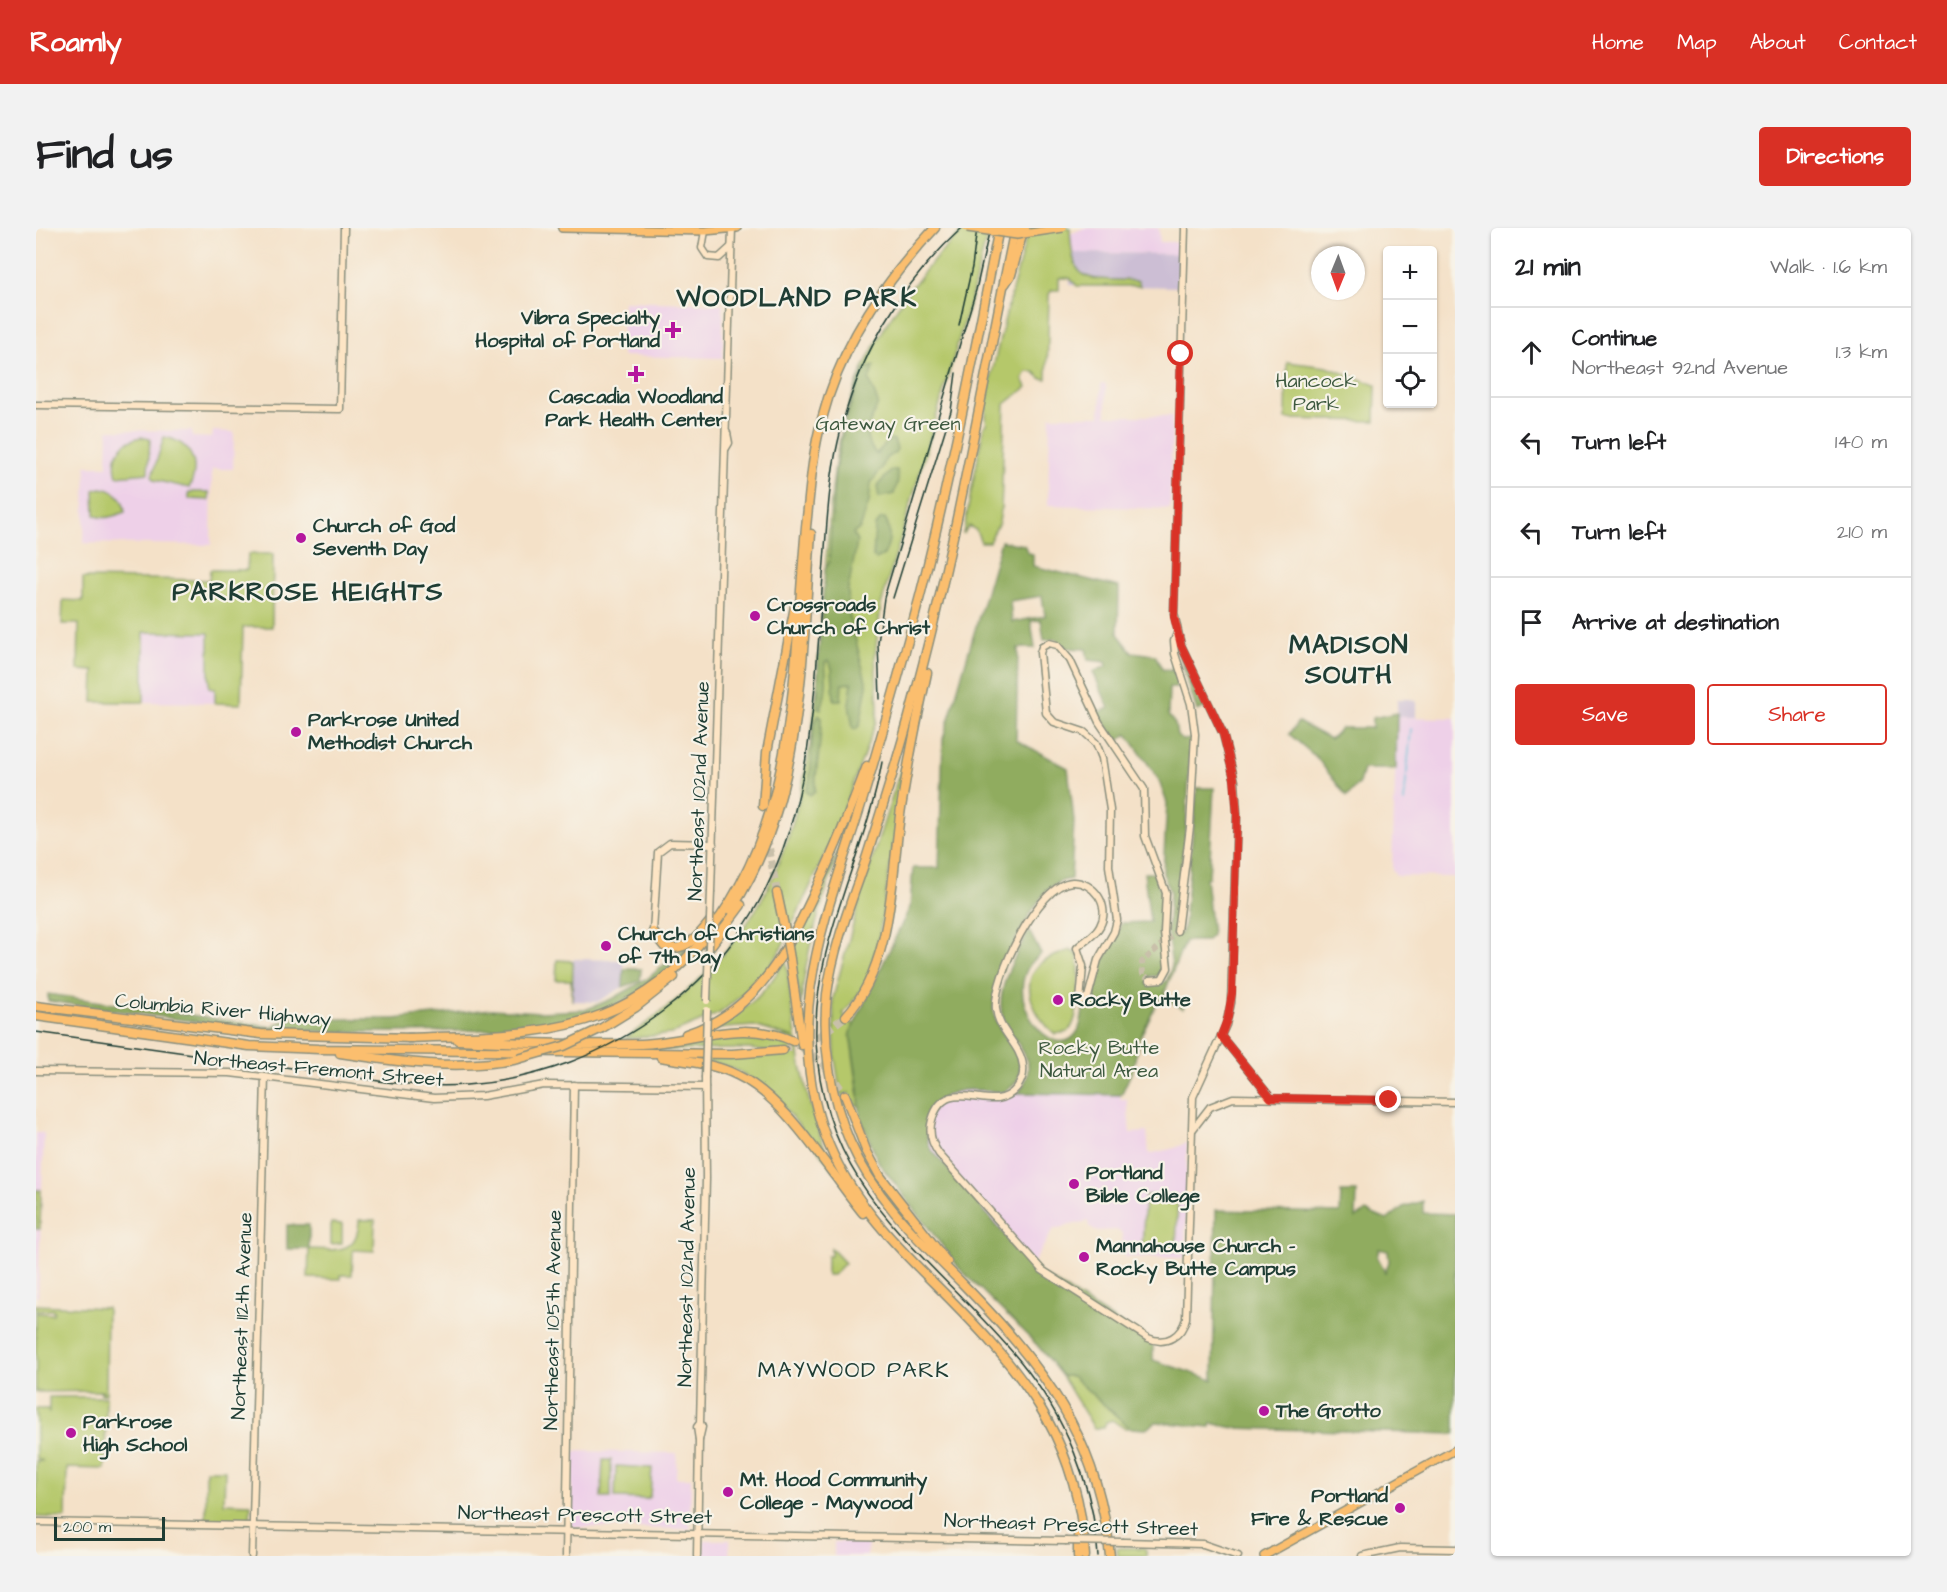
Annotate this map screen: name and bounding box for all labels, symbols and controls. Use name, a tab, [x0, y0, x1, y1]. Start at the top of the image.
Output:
text: Roamly	[30, 23, 122, 62]
text: Home	[1592, 28, 1644, 57]
text: Map	[1677, 28, 1717, 57]
text: About	[1750, 28, 1806, 57]
text: Contact	[1839, 28, 1917, 57]
text: Find us	[36, 127, 173, 185]
button: Directions	[1759, 127, 1911, 186]
north arrow	[1311, 246, 1365, 300]
map controls	[1383, 246, 1437, 408]
button: +	[1383, 246, 1437, 300]
text: 21 min	[1515, 249, 1581, 285]
text: Walk · 1.6 km	[1770, 253, 1887, 281]
district label: WOODLAND PARK	[675, 280, 918, 316]
button: −	[1383, 300, 1437, 354]
place label: Vibra Specialty Hospital of Portland	[475, 304, 661, 355]
marker: Vibra Specialty Hospital of Portland	[664, 321, 682, 339]
text: Continue	[1572, 323, 1657, 354]
icon: ahead	[1515, 336, 1548, 369]
text: 1.3 km	[1836, 338, 1887, 366]
route start	[1167, 340, 1193, 366]
button: locate	[1383, 354, 1437, 408]
text: Northeast 92nd Avenue	[1572, 354, 1788, 382]
marker: Cascadia Woodland Park Health Center	[627, 365, 645, 383]
park label: Hancock Park	[1275, 367, 1357, 418]
place label: Cascadia Woodland Park Health Center	[545, 383, 728, 434]
park label: Gateway Green	[816, 410, 960, 439]
icon: left	[1515, 426, 1548, 459]
text: Turn left	[1572, 427, 1666, 458]
text: 140 m	[1835, 428, 1887, 456]
place label: Church of God Seventh Day	[312, 512, 456, 564]
icon: left	[1515, 516, 1548, 549]
text: Turn left	[1572, 517, 1666, 548]
text: 210 m	[1837, 518, 1887, 546]
marker: Church of God Seventh Day	[294, 531, 308, 545]
district label: PARKROSE HEIGHTS	[172, 574, 444, 610]
place label: Crossroads Church of Christ	[767, 591, 931, 642]
icon: arrive	[1515, 606, 1548, 639]
text: Arrive at destination	[1572, 607, 1779, 638]
marker: Crossroads Church of Christ	[748, 609, 762, 623]
district label: MADISON SOUTH	[1289, 627, 1409, 693]
street label: Northeast 102nd Avenue	[681, 681, 717, 901]
button: Save	[1515, 684, 1695, 745]
button: Share	[1707, 684, 1887, 745]
place label: Parkrose United Methodist Church	[308, 706, 473, 757]
marker: Parkrose United Methodist Church	[289, 725, 303, 739]
place label: Church of Christians of 7th Day	[618, 920, 814, 972]
marker: Church of Christians of 7th Day	[599, 939, 613, 953]
place label: Rocky Butte	[1070, 986, 1191, 1015]
street label: Columbia River Highway	[114, 987, 332, 1034]
marker: Rocky Butte	[1051, 993, 1065, 1007]
park label: Rocky Butte Natural Area	[1039, 1034, 1160, 1085]
street label: Northeast Fremont Street	[193, 1044, 445, 1094]
route end	[1375, 1086, 1401, 1112]
place label: Portland Bible College	[1086, 1159, 1200, 1211]
street label: Northeast 102nd Avenue	[671, 1167, 703, 1387]
marker: Portland Bible College	[1067, 1177, 1081, 1191]
street label: Northeast 105th Avenue	[537, 1209, 569, 1430]
street label: Northeast 112th Avenue	[224, 1212, 260, 1420]
place label: Mannahouse Church - Rocky Butte Campus	[1096, 1232, 1296, 1284]
marker: Mannahouse Church - Rocky Butte Campus	[1077, 1250, 1091, 1264]
district label: MAYWOOD PARK	[758, 1355, 950, 1386]
place label: The Grotto	[1275, 1397, 1381, 1425]
marker: The Grotto	[1257, 1404, 1271, 1418]
place label: Parkrose High School	[83, 1408, 187, 1460]
marker: Parkrose High School	[64, 1426, 78, 1440]
place label: Mt. Hood Community College - Maywood	[740, 1466, 927, 1518]
place label: Portland Fire & Rescue	[1251, 1482, 1389, 1533]
marker: Mt. Hood Community College - Maywood	[721, 1485, 735, 1499]
street label: Northeast Prescott Street	[458, 1499, 712, 1531]
marker: Portland Fire & Rescue	[1393, 1501, 1407, 1515]
street label: Northeast Prescott Street	[943, 1507, 1199, 1543]
scale bar	[54, 1514, 165, 1542]
text: 200 m	[63, 1516, 111, 1538]

